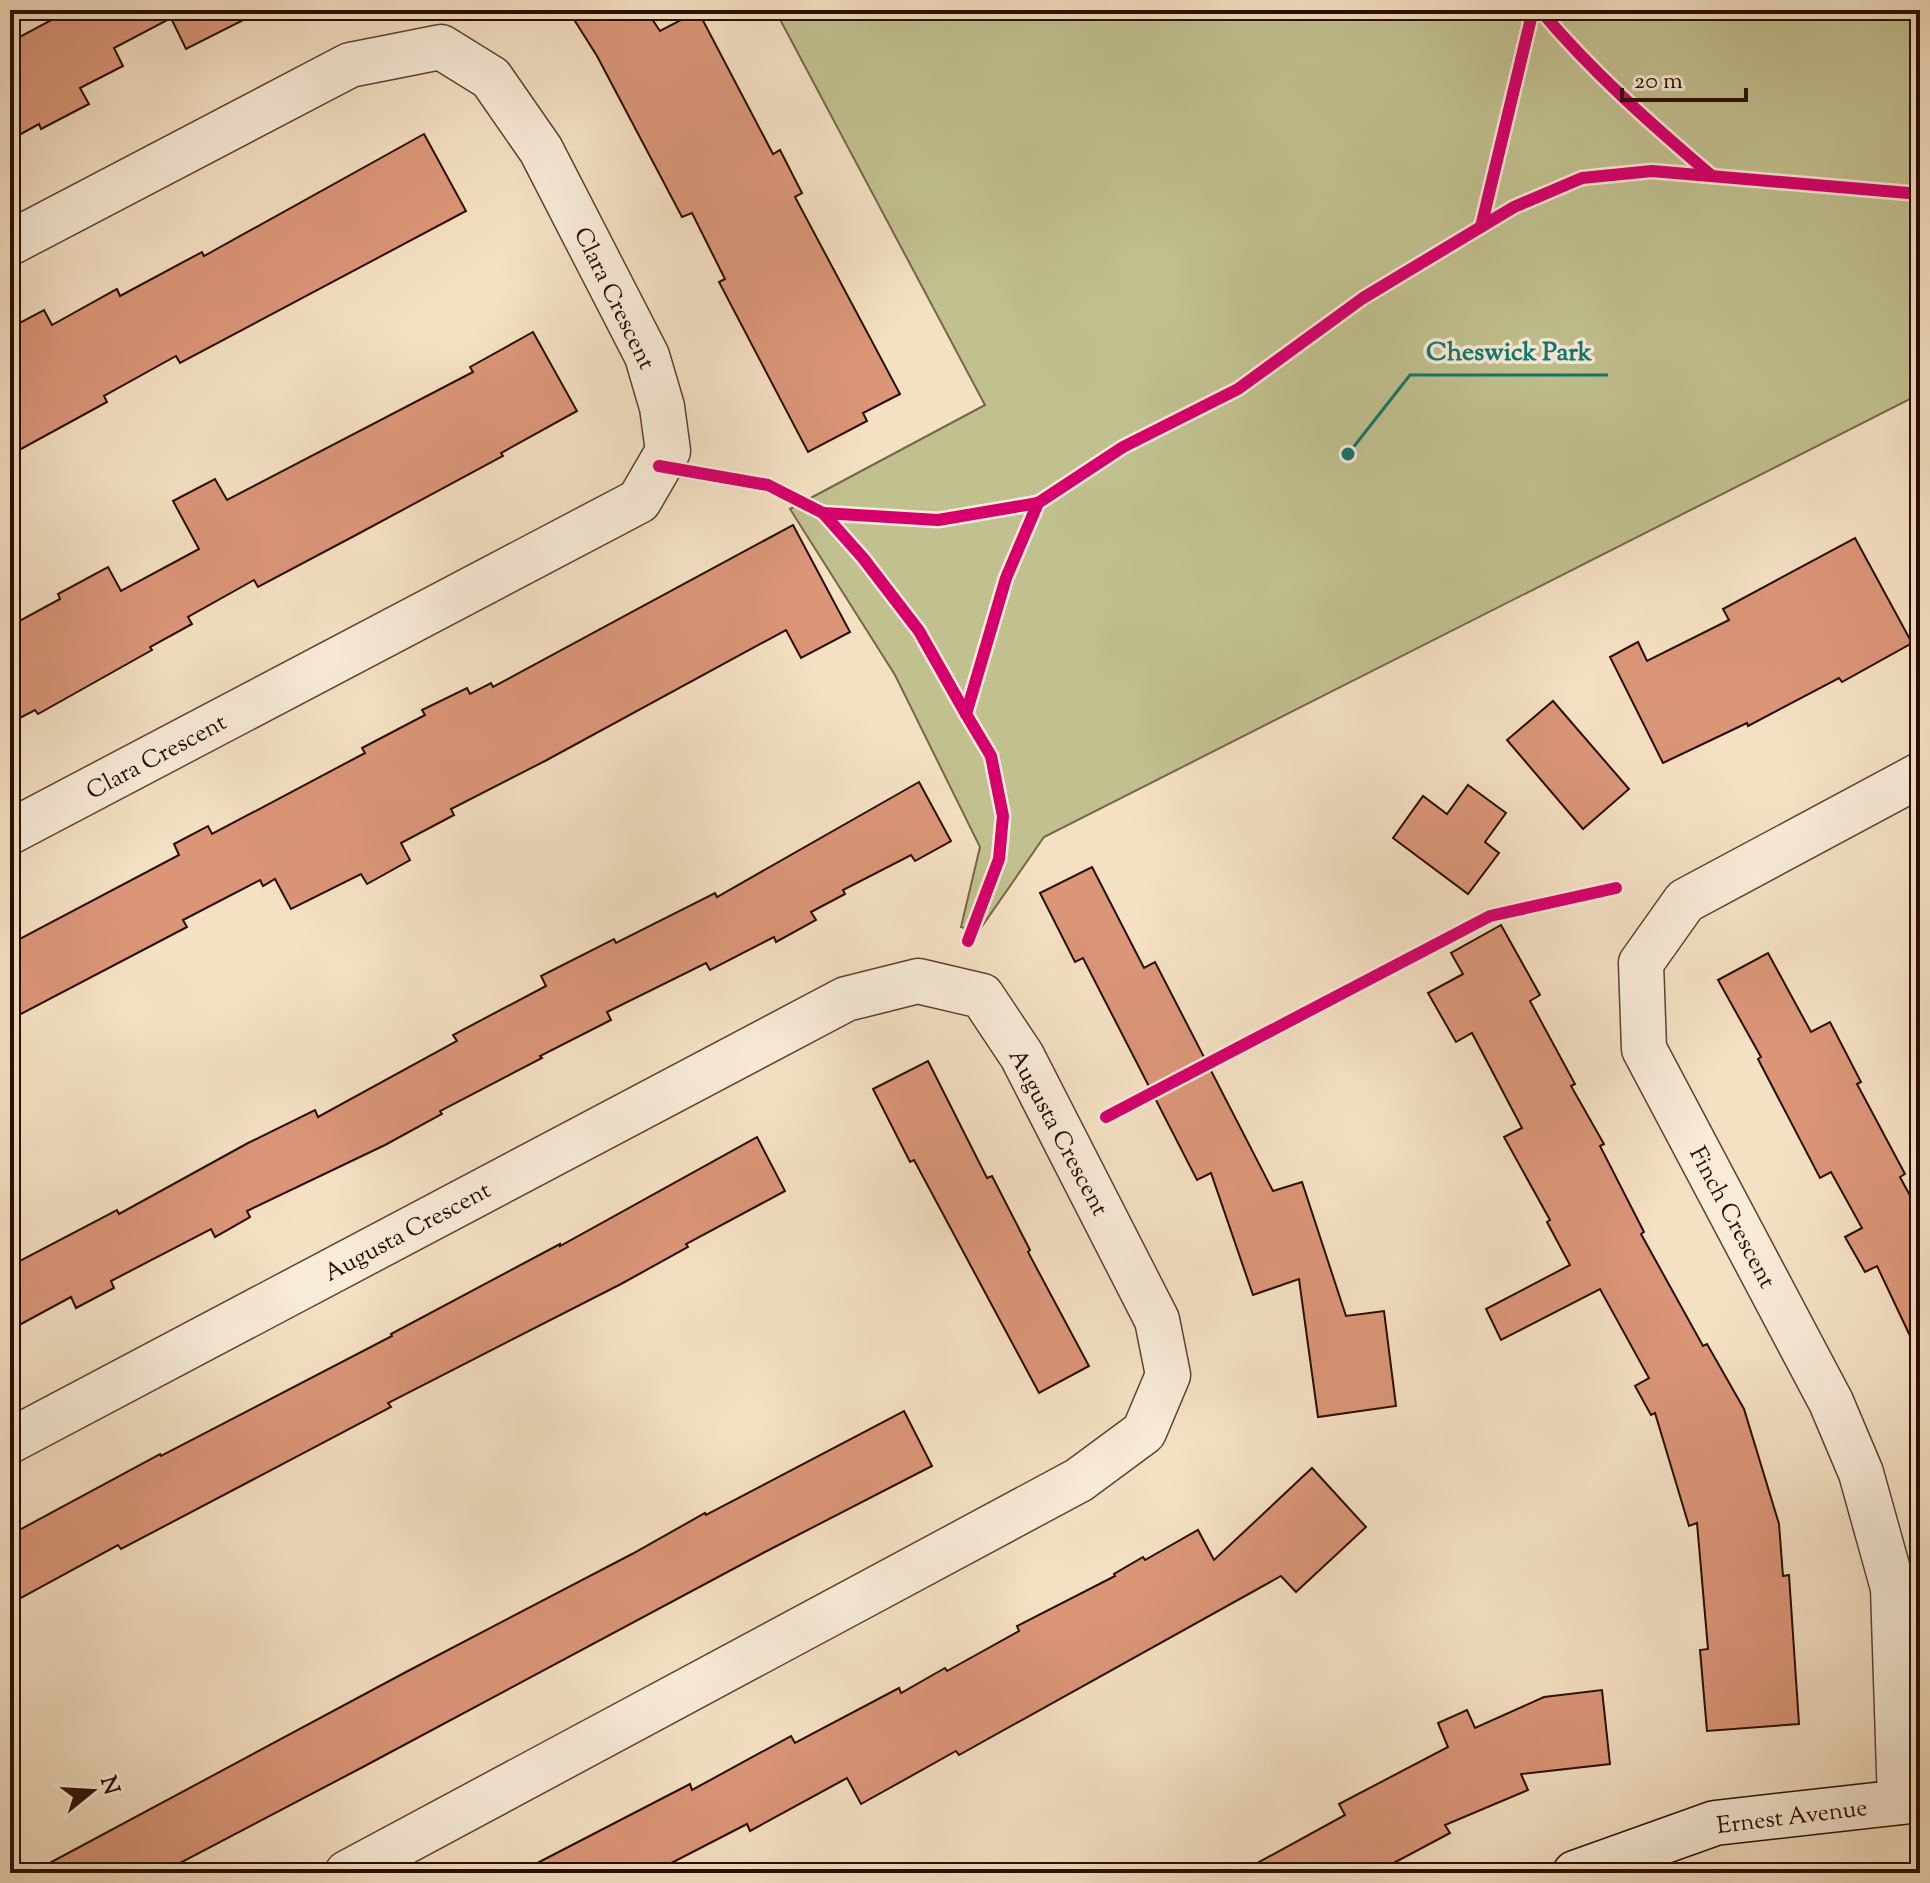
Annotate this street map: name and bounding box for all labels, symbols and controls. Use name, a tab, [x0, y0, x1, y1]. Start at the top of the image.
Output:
scale bar	[1622, 52, 1746, 102]
text: 20 m	[1634, 65, 1683, 99]
street label: Clara Crescent	[564, 222, 662, 376]
callout: Cheswick Park	[1410, 325, 1608, 375]
text: Cheswick Park	[1426, 335, 1593, 372]
street label: Clara Crescent	[81, 706, 233, 809]
street label: Augusta Crescent	[999, 1043, 1116, 1222]
street label: Finch Crescent	[1680, 1141, 1783, 1295]
street label: Augusta Crescent	[318, 1174, 497, 1291]
north arrow	[52, 1751, 132, 1831]
text: N	[90, 1772, 126, 1799]
street label: Ernest Avenue	[1715, 1792, 1870, 1844]

